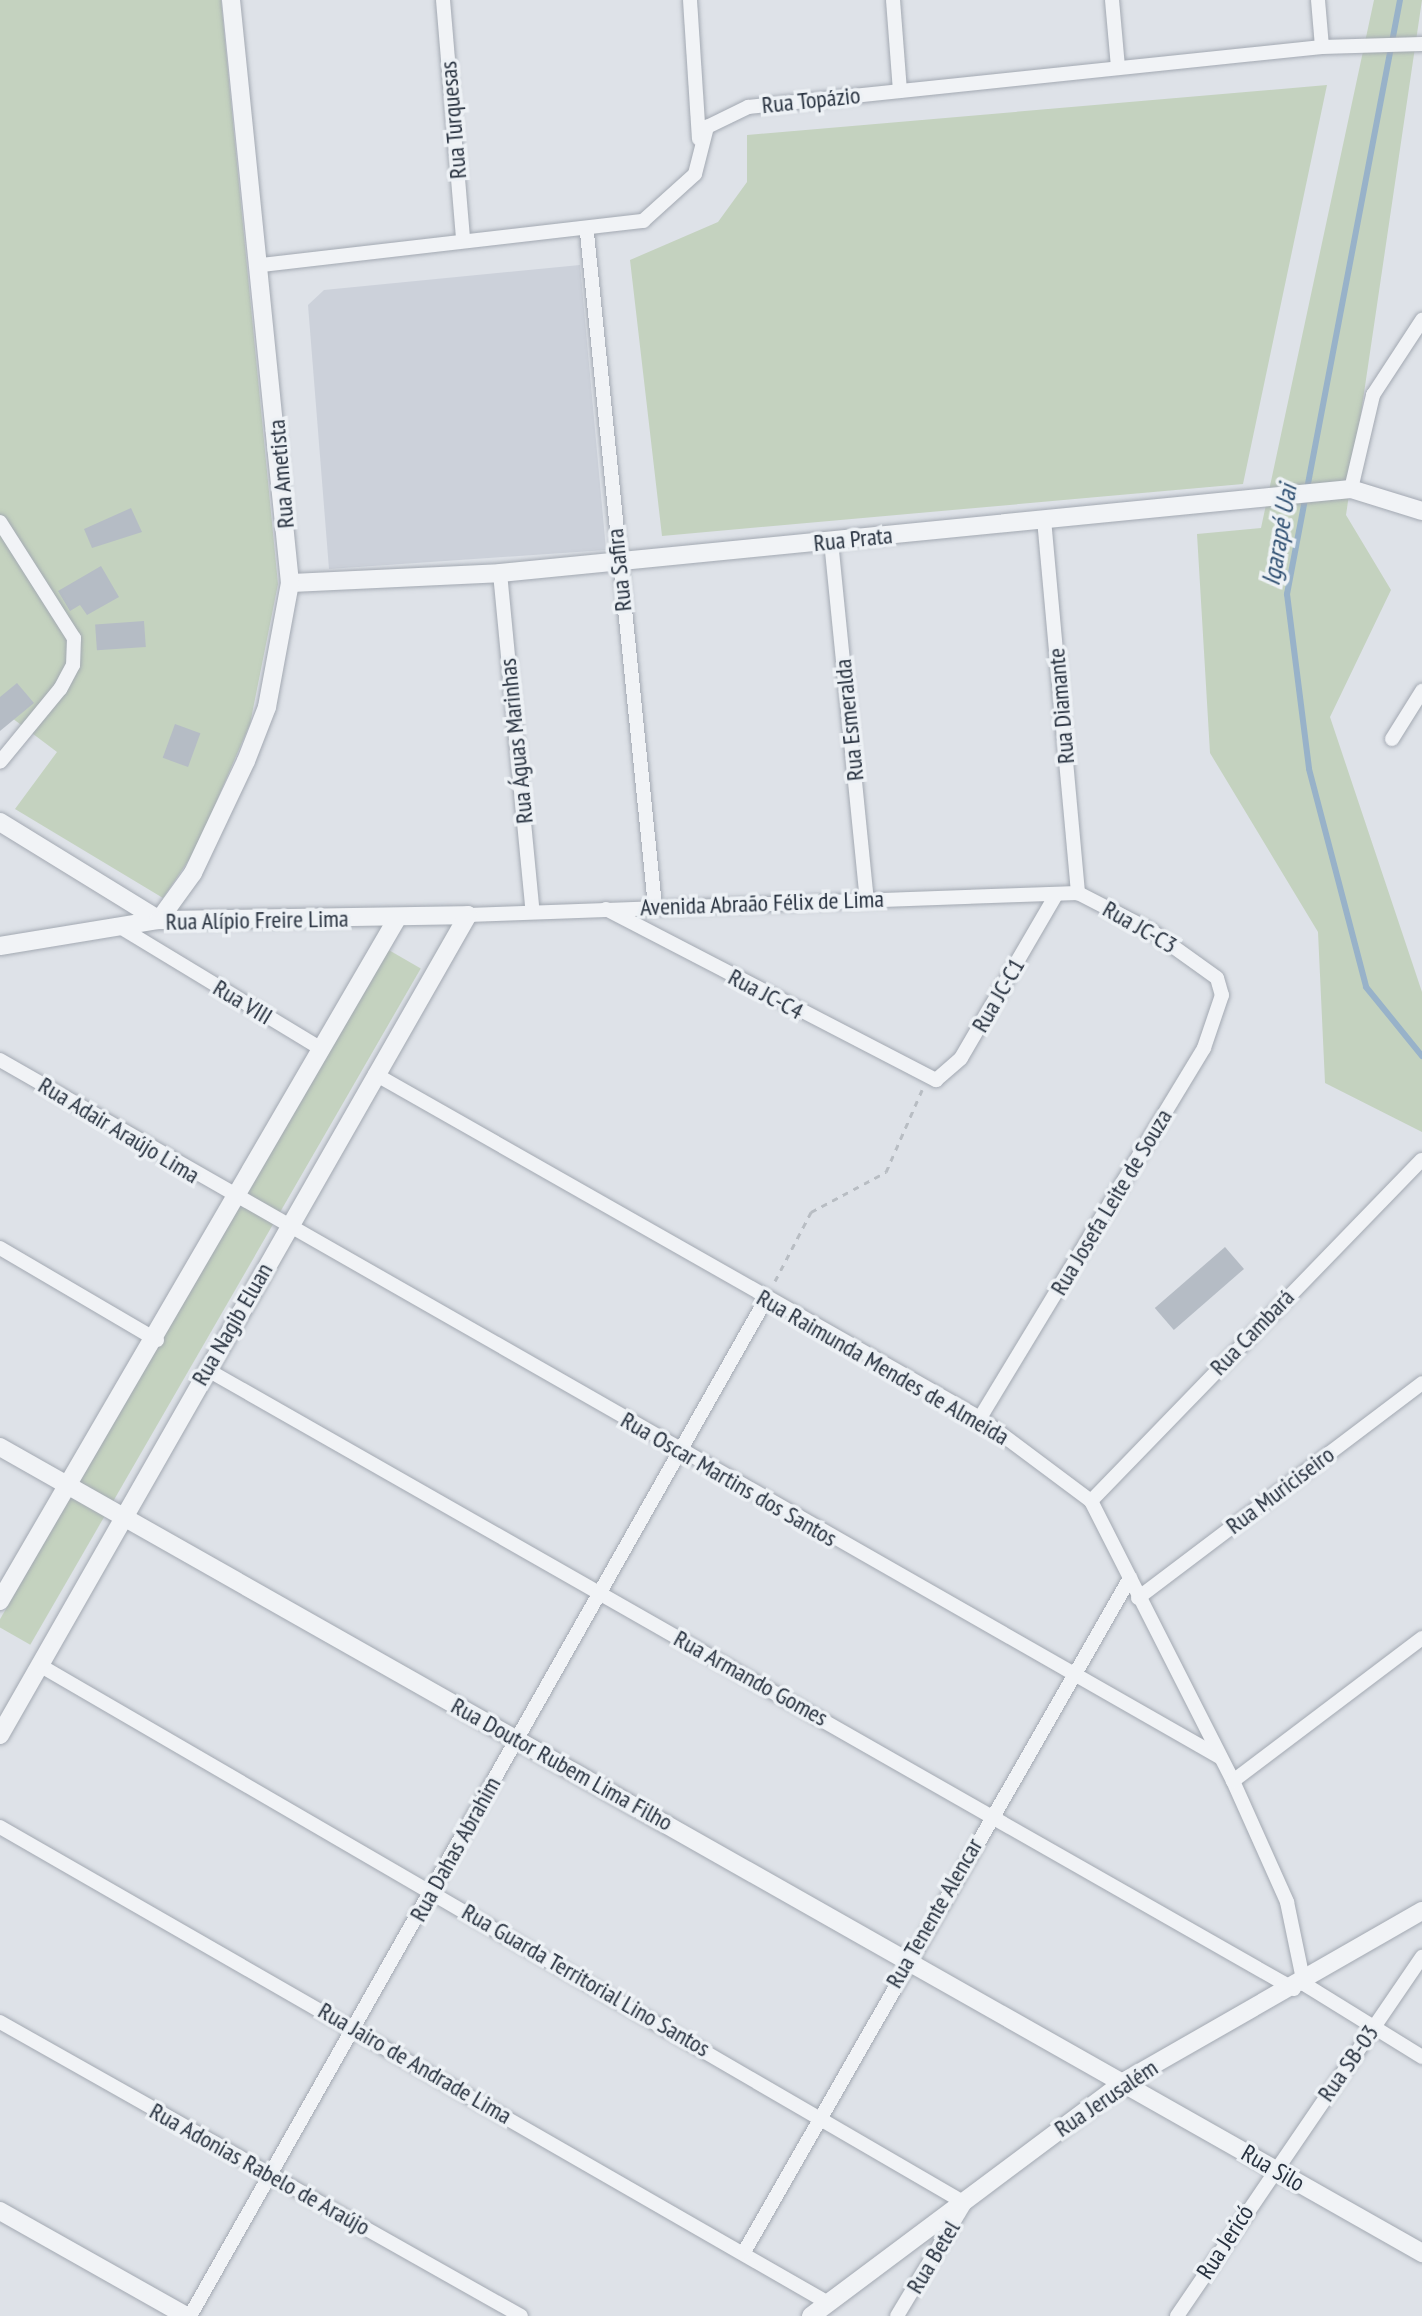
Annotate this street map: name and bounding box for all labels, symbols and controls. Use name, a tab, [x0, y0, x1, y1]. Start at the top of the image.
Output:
street label: Rua Turquesas	[433, 60, 473, 180]
street label: Rua Topázio	[760, 80, 862, 120]
street label: Rua Ametista	[262, 418, 300, 530]
water label: Igarapé Uai	[1255, 482, 1303, 588]
street label: Rua Prata	[812, 521, 894, 557]
street label: Rua Safira	[600, 527, 638, 613]
street label: Rua Diamante	[1042, 647, 1080, 765]
street label: Rua Águas Marinhas	[493, 657, 539, 825]
street label: Rua Esmeralda	[828, 658, 870, 782]
street label: Avenida Abraão Félix de Lima	[639, 884, 885, 922]
street label: Rua JC-C3	[1098, 894, 1182, 960]
street label: Rua Alípio Freire Lima	[165, 904, 349, 936]
street label: Rua JC-C1	[965, 953, 1031, 1037]
street label: Rua JC-C4	[724, 962, 808, 1026]
street label: Rua VIII	[208, 973, 278, 1031]
street label: Rua Adair Araújo Lima	[33, 1070, 205, 1190]
street label: Rua Josefa Leite de Souza	[1044, 1104, 1178, 1300]
street label: Rua Nagib Eluan	[185, 1258, 279, 1390]
street label: Rua Raimunda Mendes de Almeida	[752, 1283, 1014, 1451]
street label: Rua Cambará	[1204, 1283, 1300, 1381]
street label: Rua Oscar Martins dos Santos	[616, 1405, 842, 1553]
street label: Rua Muriciseiro	[1220, 1440, 1340, 1540]
street label: Rua Armando Gomes	[669, 1624, 833, 1732]
street label: Rua Doutor Rubem Lima Filho	[446, 1691, 678, 1837]
street label: Rua Dahas Abrahim	[403, 1771, 507, 1927]
street label: Rua Tenente Alencar	[879, 1832, 989, 1994]
street label: Rua Guarda Territorial Lino Santos	[457, 1897, 715, 2063]
street label: Rua Jairo de Andrade Lima	[313, 1996, 517, 2130]
street label: Rua SB-03	[1311, 2019, 1385, 2107]
street label: Rua Jerusalém	[1049, 2053, 1163, 2143]
street label: Rua Adonias Rabelo de Araújo	[144, 2096, 376, 2242]
street label: Rua Silo	[1236, 2139, 1310, 2197]
street label: Rua Jericó	[1190, 2200, 1260, 2284]
street label: Rua Betel	[900, 2215, 966, 2299]

